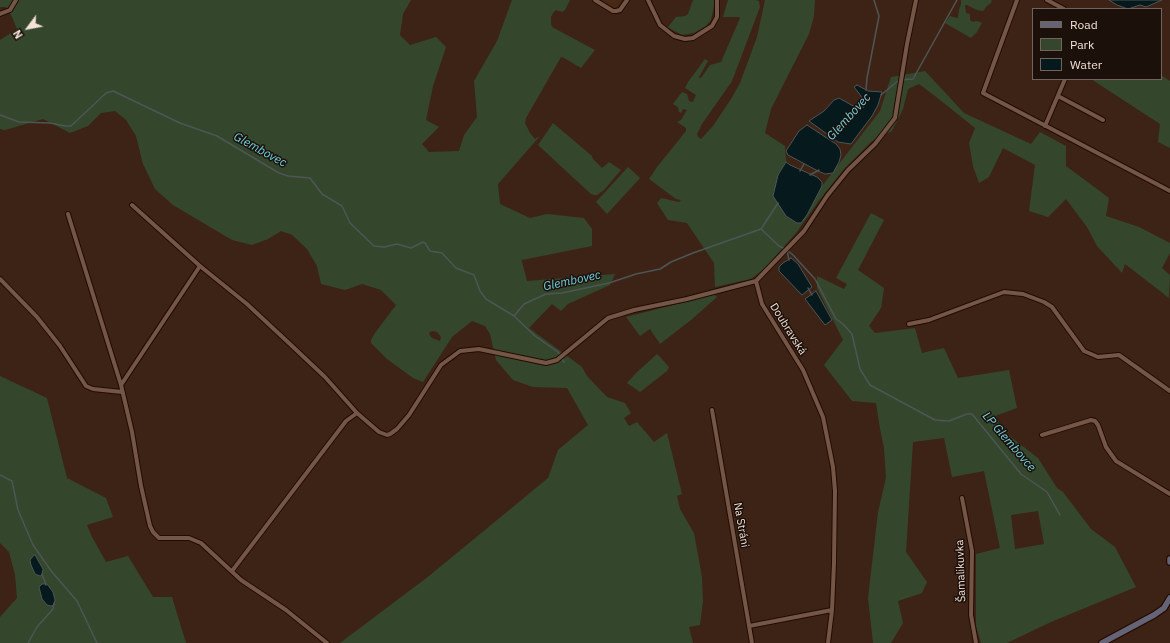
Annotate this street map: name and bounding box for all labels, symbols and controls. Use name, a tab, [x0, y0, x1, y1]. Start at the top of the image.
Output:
north arrow	[8, 8, 48, 48]
legend	[1032, 8, 1162, 80]
text: Road	[1070, 17, 1098, 32]
text: N	[10, 27, 26, 41]
text: Park	[1070, 37, 1094, 52]
text: Water	[1070, 57, 1102, 72]
water label: Glembovec	[824, 91, 874, 143]
water label: Glembovec	[231, 130, 289, 170]
water label: Glembovec	[542, 268, 602, 294]
street label: Doubravská	[767, 301, 809, 357]
water label: LP Glembovce	[979, 409, 1039, 475]
street label: Na Stráni	[731, 502, 751, 548]
street label: Šamalikuvka	[953, 540, 969, 602]

